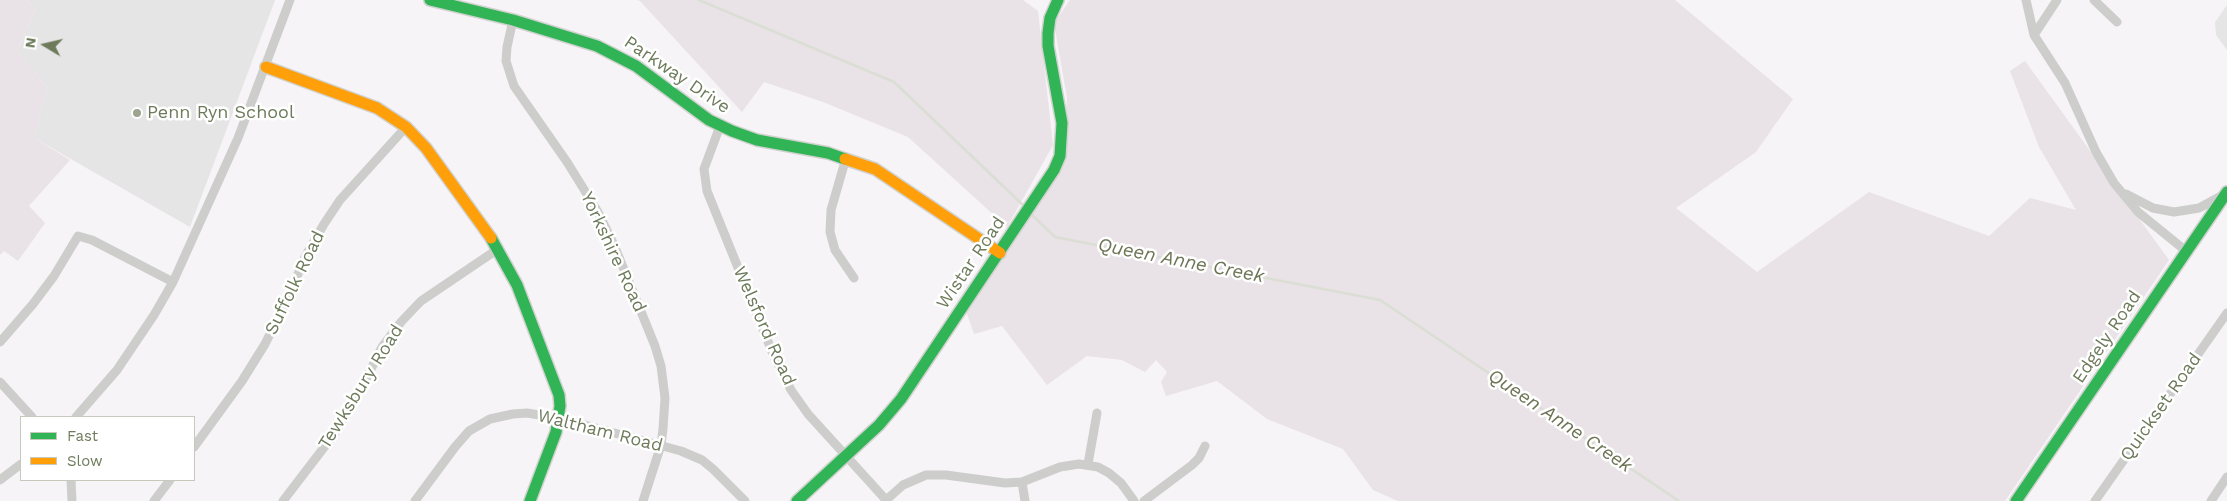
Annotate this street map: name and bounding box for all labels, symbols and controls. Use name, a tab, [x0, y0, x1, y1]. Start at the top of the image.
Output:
north arrow	[20, 20, 70, 70]
street label: Parkway Drive	[620, 32, 734, 118]
text: N	[21, 36, 39, 49]
place label: Penn Ryn School	[147, 102, 294, 124]
marker: Penn Ryn School	[131, 107, 143, 119]
street label: Yorkshire Road	[576, 188, 650, 316]
street label: Wistar Road	[932, 213, 1010, 313]
street label: Suffolk Road	[261, 227, 329, 339]
water label: Queen Anne Creek	[1096, 234, 1266, 288]
street label: Welsford Road	[728, 263, 800, 389]
street label: Edgely Road	[2068, 287, 2146, 387]
street label: Tewksbury Road	[314, 321, 408, 453]
street label: Quickset Road	[2116, 349, 2206, 465]
water label: Queen Anne Creek	[1484, 364, 1636, 478]
street label: Waltham Road	[535, 405, 665, 457]
legend	[20, 416, 195, 481]
text: Fast	[67, 427, 98, 445]
text: Slow	[67, 452, 103, 470]

